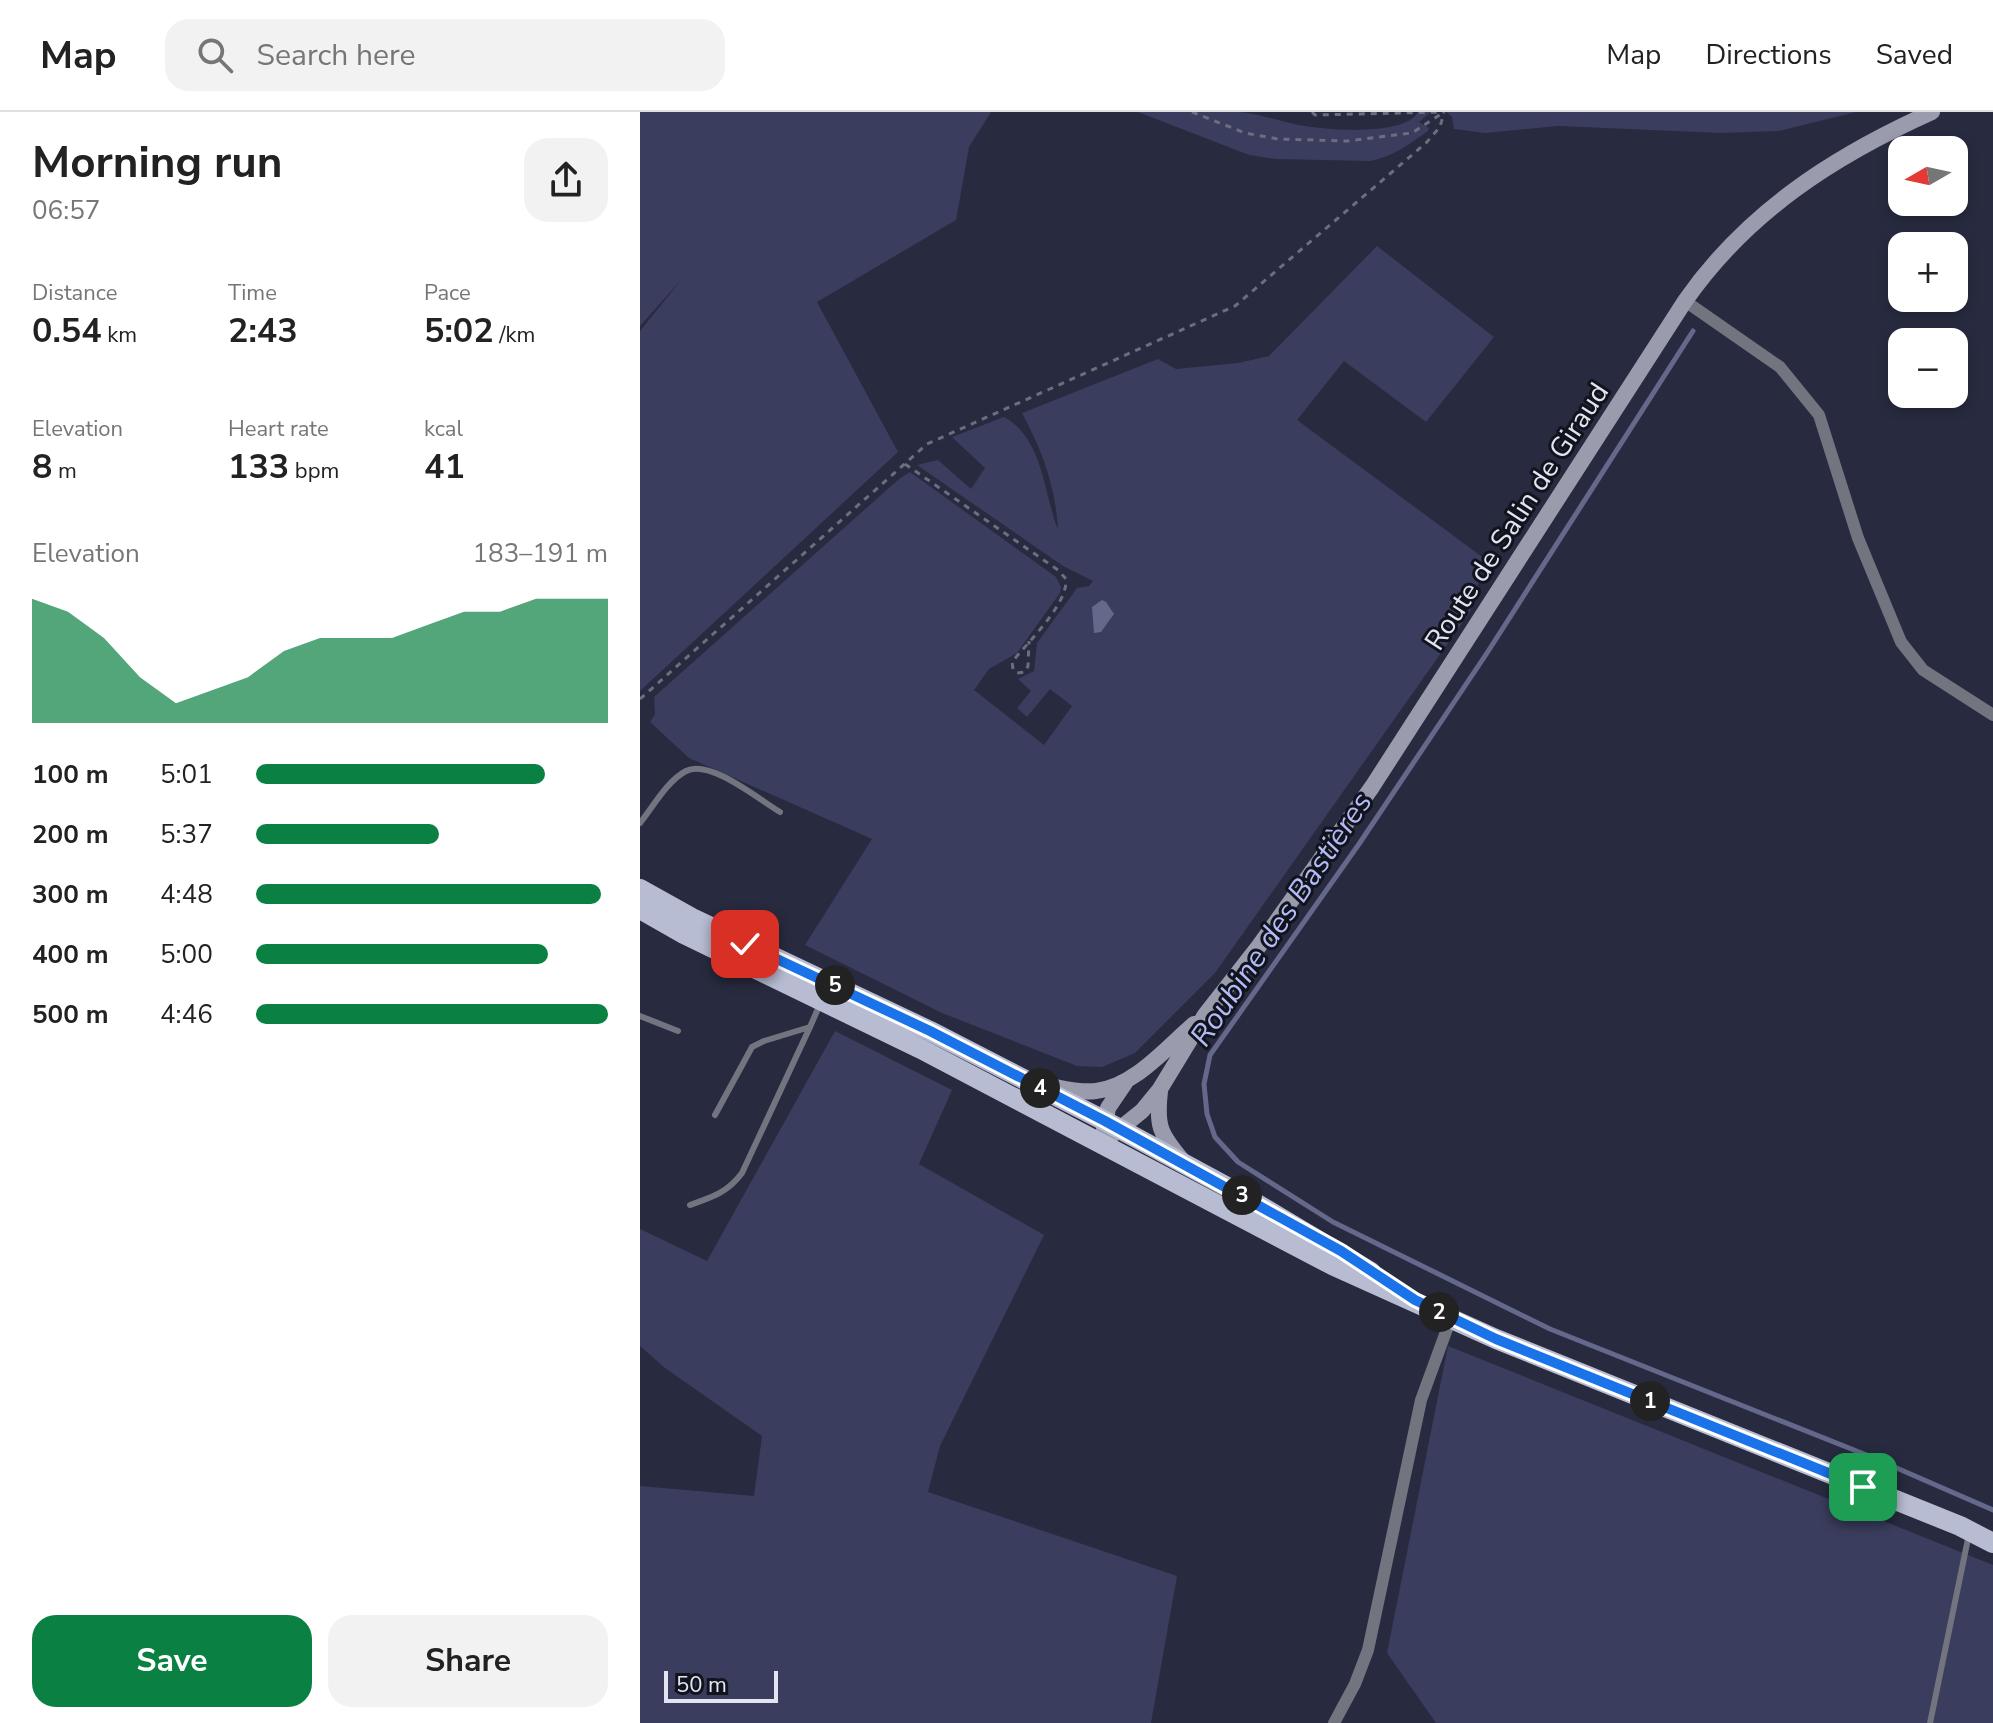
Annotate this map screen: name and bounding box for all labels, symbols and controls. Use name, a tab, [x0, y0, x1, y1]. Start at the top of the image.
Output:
search box	[165, 19, 725, 91]
text: Map	[40, 30, 117, 81]
icon: search	[193, 33, 237, 77]
text: Search here	[257, 35, 416, 76]
text: Map	[1606, 36, 1661, 74]
text: Directions	[1705, 36, 1832, 74]
text: Saved	[1876, 36, 1953, 74]
text: Morning run	[32, 133, 282, 193]
north arrow	[1888, 136, 1968, 216]
map controls	[1888, 136, 1968, 408]
button: share	[524, 138, 608, 222]
text: 06:57	[32, 193, 100, 228]
button: +	[1888, 232, 1968, 312]
text: Distance	[32, 278, 117, 308]
text: Time	[228, 278, 277, 308]
text: Pace	[424, 278, 471, 308]
text: 0.54	[32, 308, 102, 354]
text: 2:43	[228, 308, 298, 354]
text: 5:02	[424, 308, 494, 354]
text: km	[102, 320, 137, 350]
text: /km	[494, 320, 535, 350]
button: −	[1888, 328, 1968, 408]
street label: Route de Salin de Giraud	[1416, 375, 1618, 658]
text: Elevation	[32, 414, 123, 444]
text: Heart rate	[228, 414, 329, 444]
text: kcal	[424, 414, 463, 444]
text: 8	[32, 444, 52, 490]
text: 133	[228, 444, 289, 490]
text: 41	[424, 444, 465, 490]
text: m	[52, 456, 77, 486]
text: bpm	[289, 456, 339, 486]
text: Elevation	[32, 536, 140, 571]
text: 183–191 m	[472, 536, 608, 571]
text: 100 m	[32, 757, 109, 792]
text: 5:01	[160, 757, 213, 792]
water label: Roubine des Bastières	[1181, 784, 1382, 1055]
text: 200 m	[32, 817, 109, 852]
text: 5:37	[160, 817, 213, 852]
text: 300 m	[32, 877, 109, 912]
text: 4:48	[160, 877, 213, 912]
pin	[711, 910, 779, 978]
icon: check	[723, 922, 767, 966]
text: 400 m	[32, 937, 109, 972]
text: 5:00	[160, 937, 213, 972]
pin: 5	[815, 965, 855, 1005]
text: 5	[828, 970, 842, 1000]
text: 500 m	[32, 997, 109, 1032]
text: 4:46	[160, 997, 213, 1032]
pin: 4	[1020, 1068, 1060, 1108]
text: 4	[1033, 1073, 1047, 1103]
pin: 3	[1222, 1175, 1262, 1215]
text: 3	[1235, 1180, 1249, 1210]
pin: 2	[1419, 1292, 1459, 1332]
text: 2	[1432, 1297, 1446, 1327]
pin: 1	[1630, 1381, 1670, 1421]
text: 1	[1643, 1386, 1657, 1416]
pin	[1829, 1453, 1897, 1521]
icon: arrive	[1841, 1465, 1885, 1509]
button: Save	[32, 1615, 312, 1707]
button: Share	[328, 1615, 608, 1707]
scale bar	[664, 1667, 778, 1703]
text: 50 m	[676, 1670, 727, 1700]

